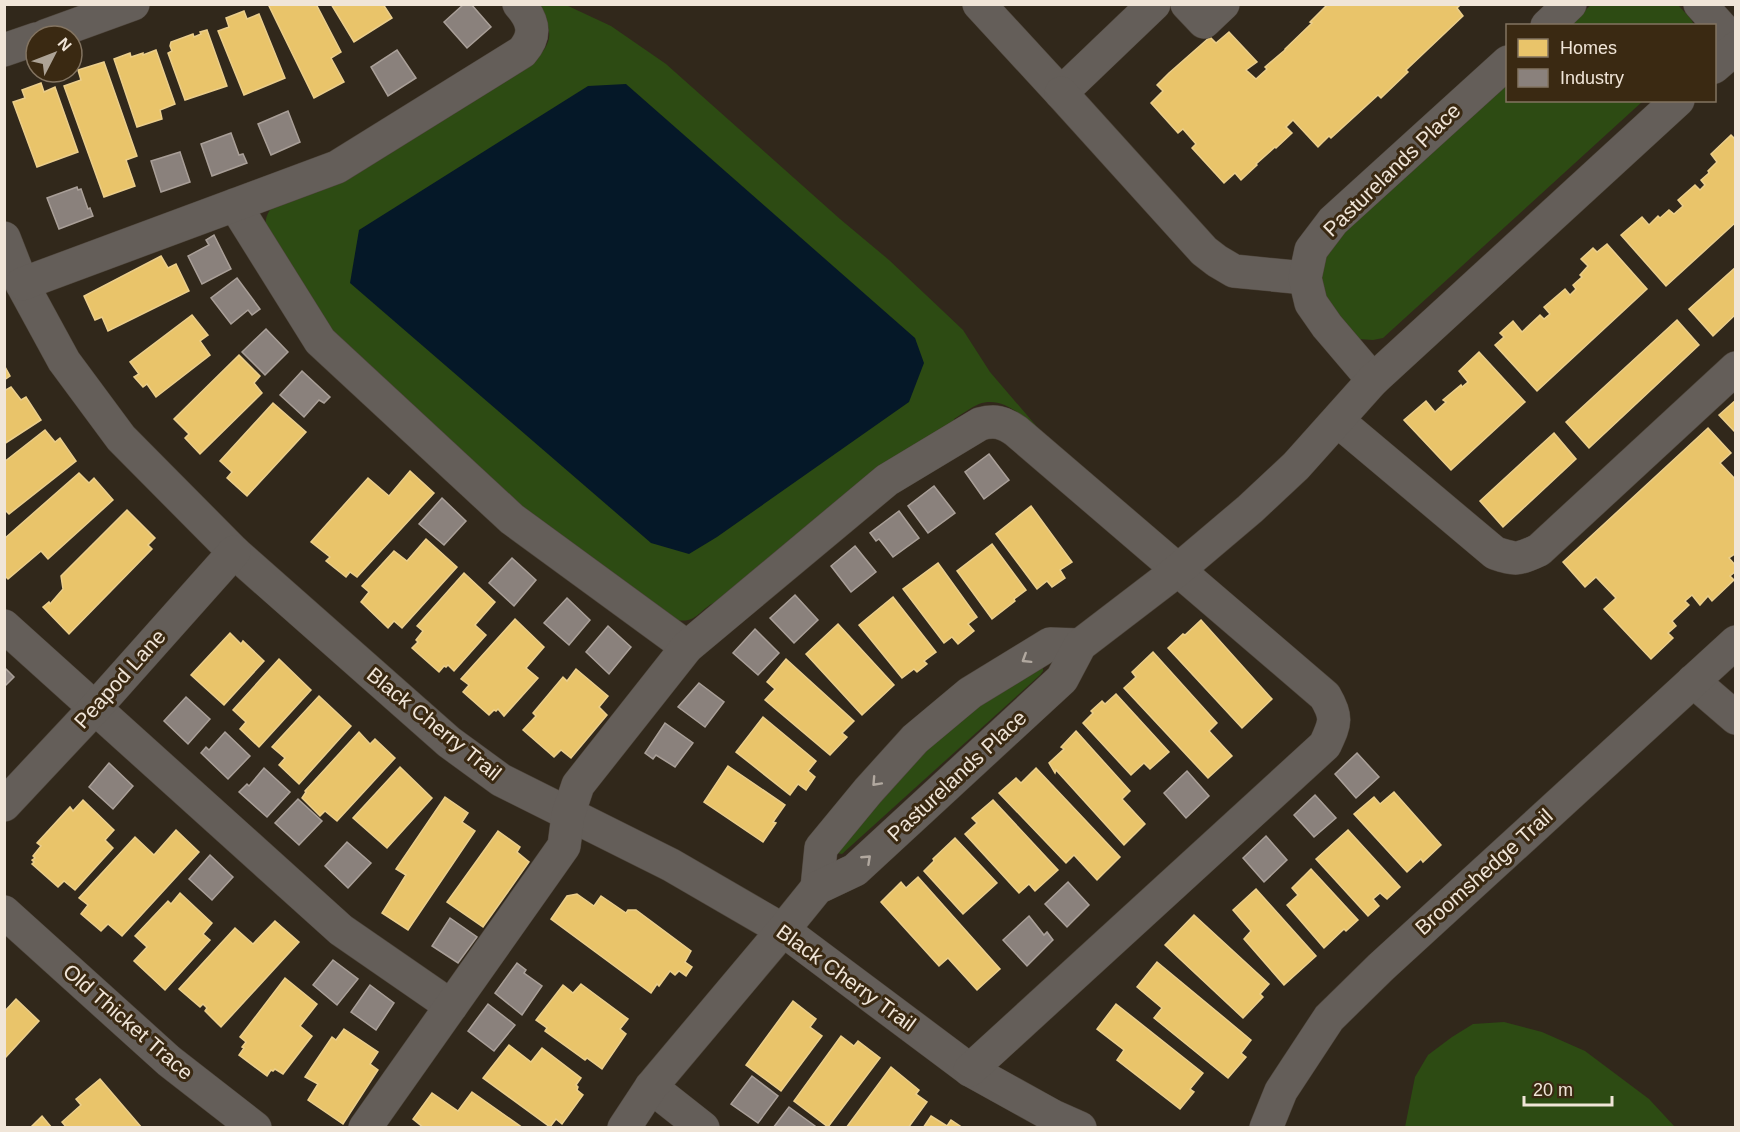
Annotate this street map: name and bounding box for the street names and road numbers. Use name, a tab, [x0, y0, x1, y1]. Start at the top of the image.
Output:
street label: Pasturelands Place	[1319, 99, 1465, 241]
street label: Peapod Lane	[69, 625, 170, 733]
street label: Black Cherry Trail	[363, 663, 506, 785]
street label: Pasturelands Place	[883, 706, 1031, 846]
street label: Broomshedge Trail	[1410, 804, 1557, 939]
street label: Black Cherry Trail	[773, 920, 920, 1036]
street label: Old Thicket Trace	[59, 959, 198, 1084]

